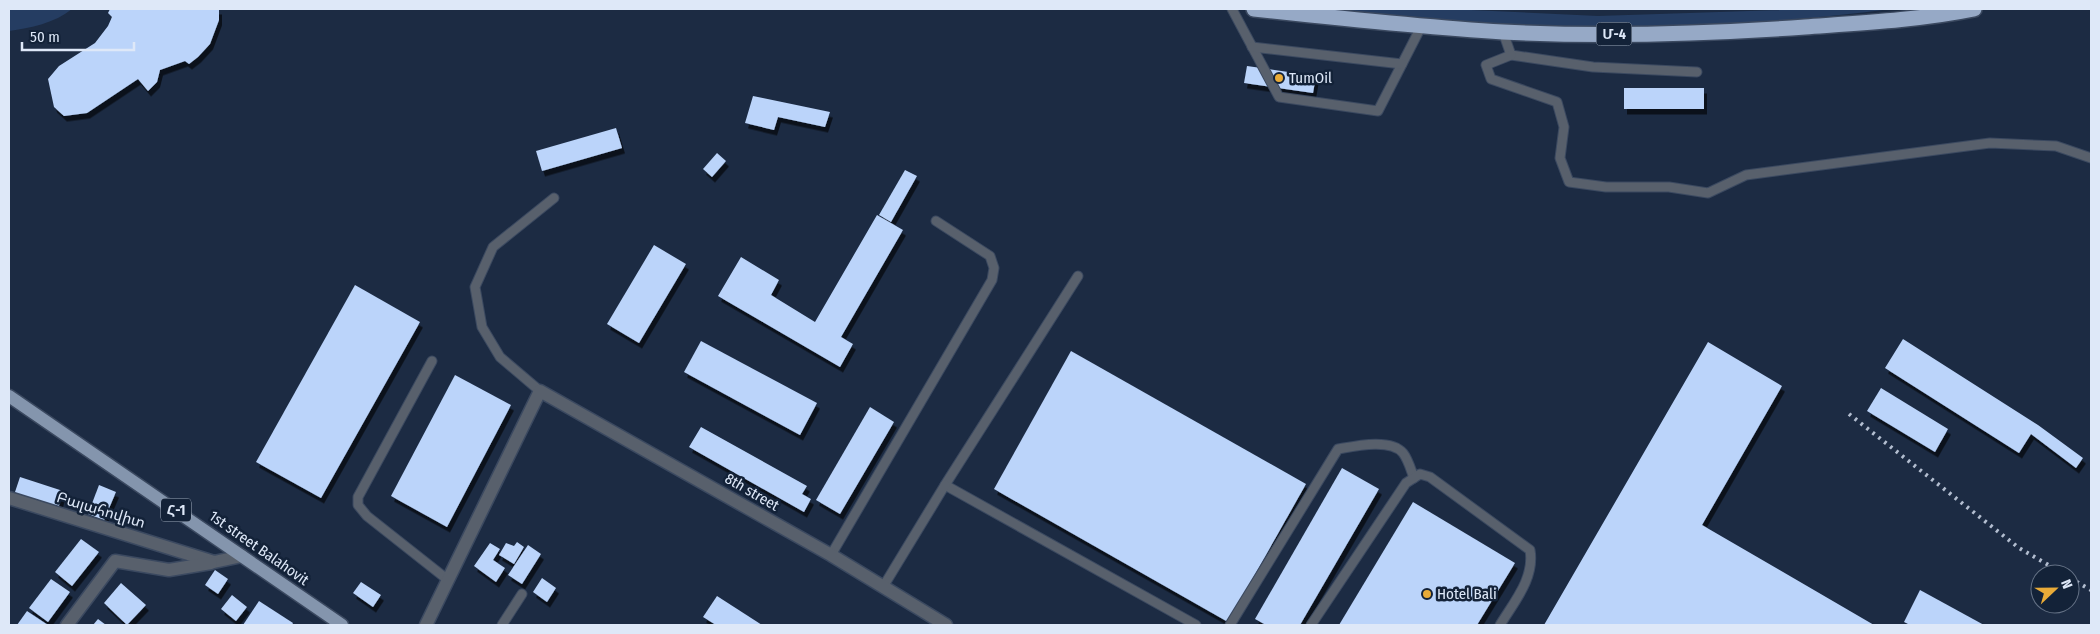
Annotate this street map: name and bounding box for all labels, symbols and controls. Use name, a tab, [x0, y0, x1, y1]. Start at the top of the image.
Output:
scale bar	[22, 20, 135, 52]
road number: Մ-4	[1596, 22, 1632, 46]
text: 50 m	[30, 28, 60, 46]
place label: TumOil	[1289, 69, 1332, 87]
marker: TumOil	[1273, 72, 1285, 84]
street label: 8th street	[722, 469, 782, 515]
street label: Բալահովիտ	[55, 488, 147, 532]
road number: Հ-1	[161, 498, 191, 522]
street label: 1st street Balahovit	[206, 507, 312, 589]
north arrow	[2030, 564, 2080, 614]
text: N	[2057, 577, 2076, 591]
place label: Hotel Bali	[1437, 585, 1497, 603]
marker: Hotel Bali	[1421, 588, 1433, 600]

